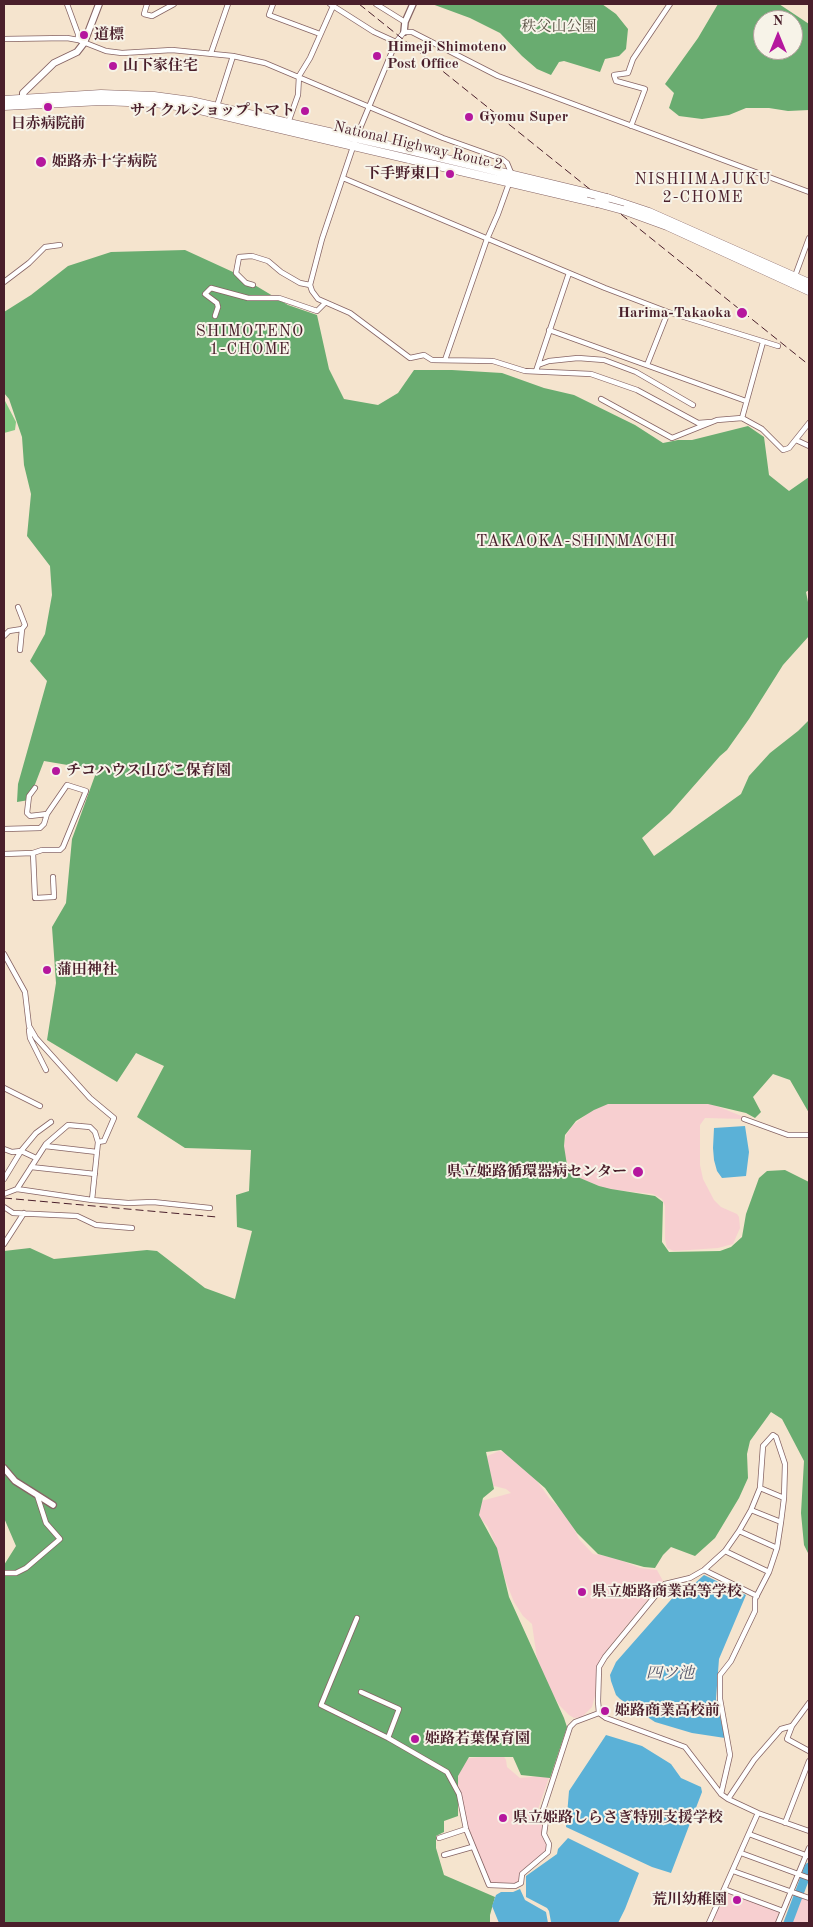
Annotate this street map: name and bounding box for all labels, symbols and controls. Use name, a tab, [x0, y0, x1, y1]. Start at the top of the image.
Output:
north arrow	[753, 10, 803, 60]
text: N	[773, 14, 783, 28]
park label: 秩父山公園	[522, 18, 596, 36]
place label: 道標	[94, 26, 124, 44]
marker: 道標	[78, 29, 90, 41]
place label: Himeji Shimoteno Post Office	[387, 38, 506, 73]
marker: Himeji Shimoteno Post Office	[371, 50, 383, 62]
place label: 山下家住宅	[123, 57, 198, 75]
marker: 山下家住宅	[107, 60, 119, 72]
marker: 日赤病院前	[42, 101, 54, 113]
place label: サイクルショップトマト	[130, 102, 295, 120]
marker: サイクルショップトマト	[299, 105, 311, 117]
place label: Gyomu Super	[479, 108, 568, 126]
marker: Gyomu Super	[463, 111, 475, 123]
place label: 日赤病院前	[11, 115, 85, 133]
street label: National Highway Route 2	[332, 118, 504, 174]
place label: 姫路赤十字病院	[52, 153, 157, 171]
marker: 姫路赤十字病院	[34, 155, 48, 169]
place label: 下手野東口	[365, 165, 440, 183]
marker: 下手野東口	[444, 168, 456, 180]
district label: NISHIIMAJUKU 2-CHOME	[633, 170, 773, 208]
place label: Harima-Takaoka	[618, 304, 731, 322]
marker: Harima-Takaoka	[735, 306, 749, 320]
district label: SHIMOTENO 1-CHOME	[195, 322, 305, 360]
district label: TAKAOKA-SHINMACHI	[474, 532, 678, 552]
place label: チコハウス山びこ保育園	[66, 762, 231, 780]
marker: チコハウス山びこ保育園	[50, 765, 62, 777]
place label: 蒲田神社	[57, 961, 117, 979]
marker: 蒲田神社	[41, 964, 53, 976]
place label: 県立姫路循環器病センター	[447, 1163, 627, 1181]
marker: 県立姫路循環器病センター	[631, 1165, 645, 1179]
place label: 県立姫路商業高等学校	[592, 1583, 742, 1601]
marker: 県立姫路商業高等学校	[576, 1586, 588, 1598]
water label: 四ツ池	[646, 1664, 694, 1684]
place label: 姫路商業高校前	[615, 1702, 720, 1720]
marker: 姫路商業高校前	[599, 1705, 611, 1717]
place label: 姫路若葉保育園	[425, 1730, 530, 1748]
marker: 姫路若葉保育園	[409, 1733, 421, 1745]
place label: 県立姫路しらさぎ特別支援学校	[513, 1809, 723, 1827]
marker: 県立姫路しらさぎ特別支援学校	[497, 1812, 509, 1824]
place label: 荒川幼稚園	[652, 1891, 727, 1909]
marker: 荒川幼稚園	[731, 1894, 743, 1906]

